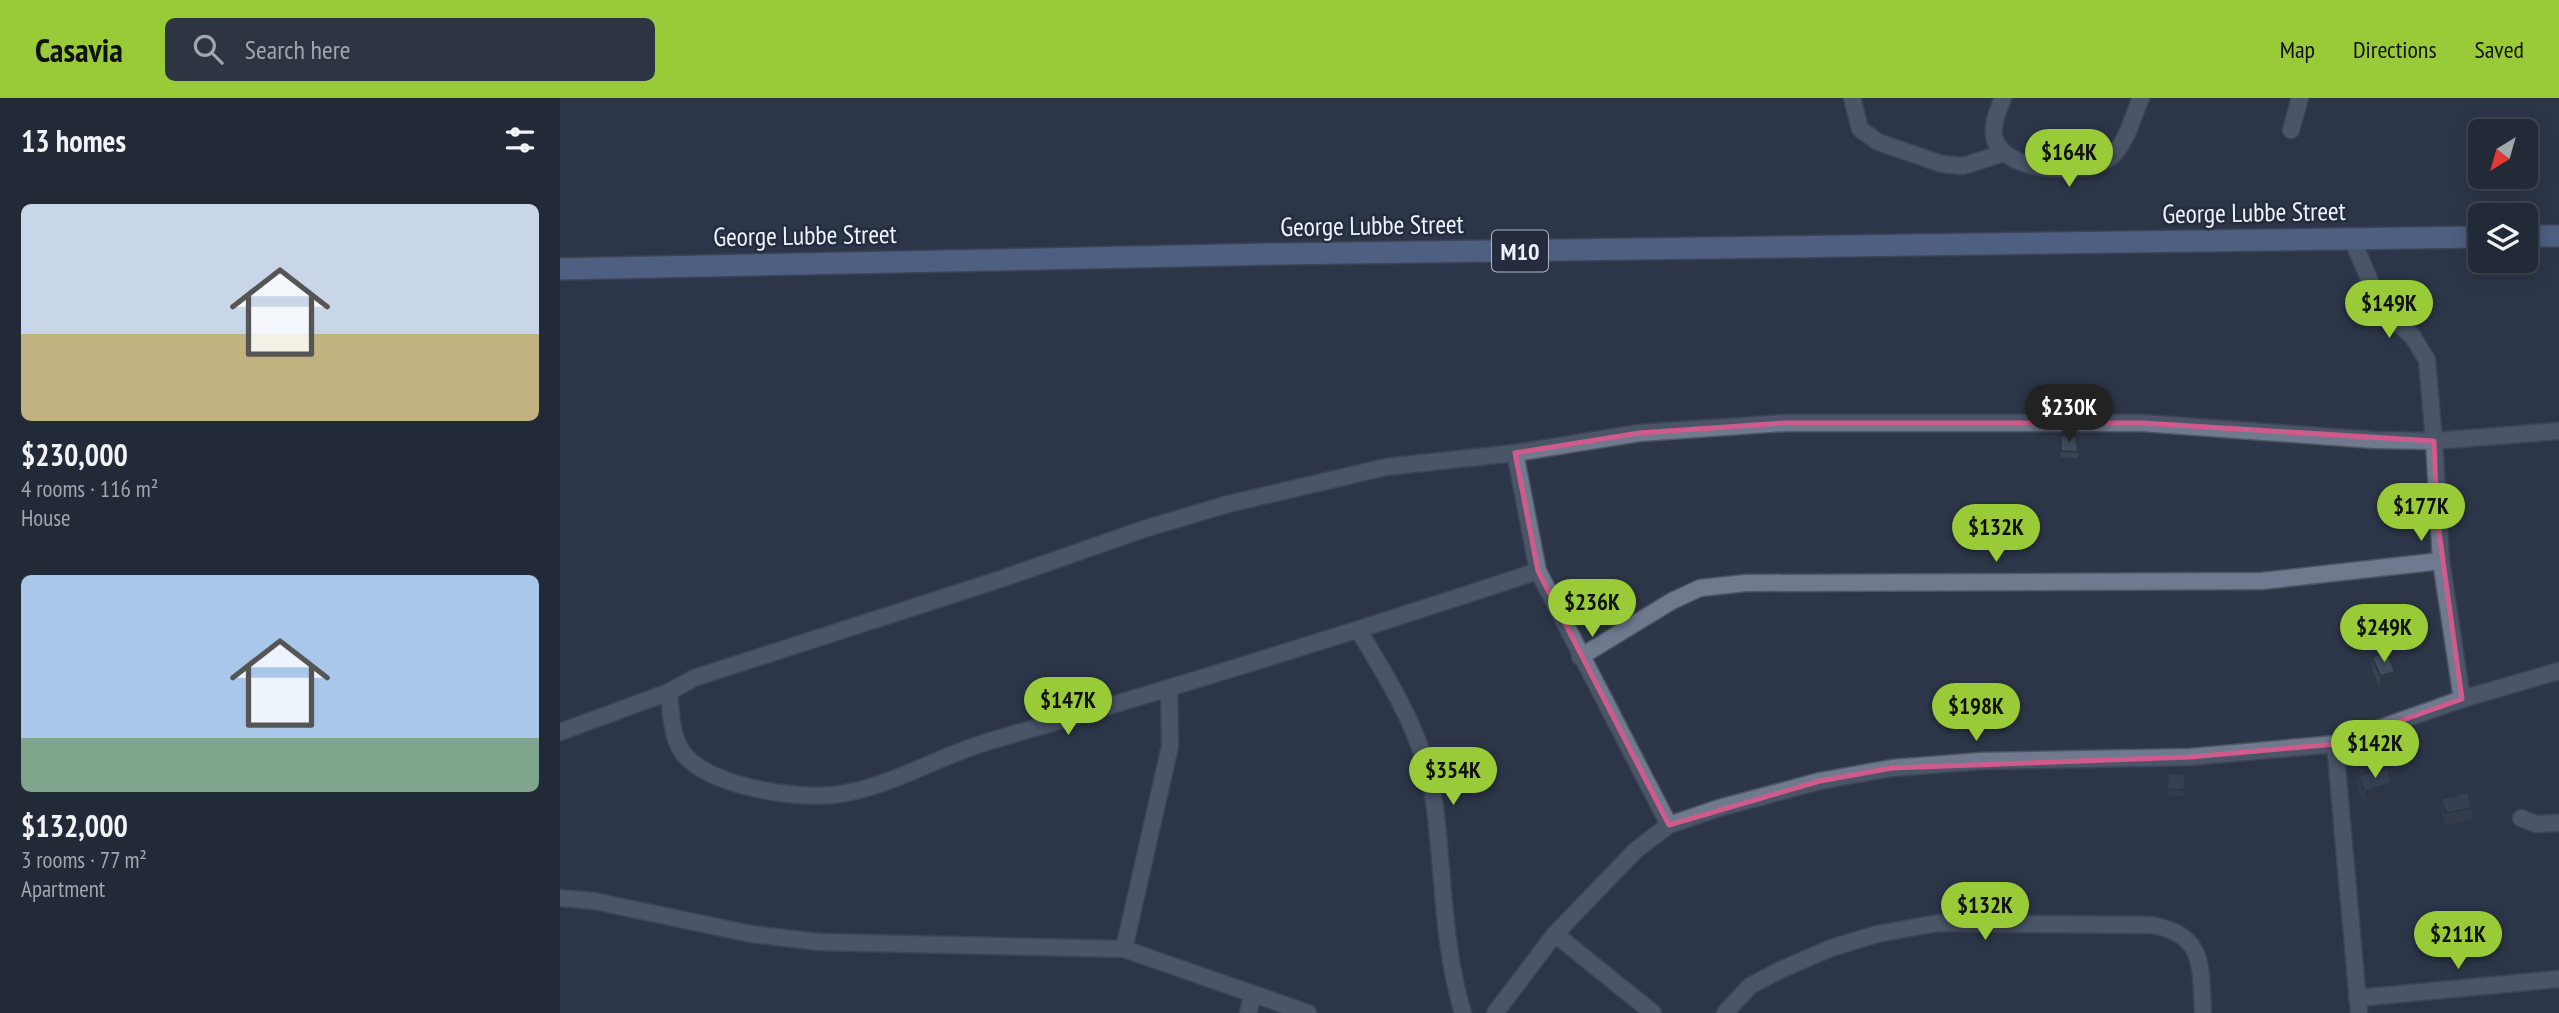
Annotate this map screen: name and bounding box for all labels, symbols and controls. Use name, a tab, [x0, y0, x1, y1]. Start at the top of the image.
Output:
search box	[165, 18, 655, 81]
text: Casavia	[35, 28, 123, 71]
icon: search	[189, 30, 227, 68]
text: Search here	[245, 33, 351, 66]
text: Map	[2280, 34, 2315, 65]
text: Directions	[2353, 34, 2437, 65]
text: Saved	[2475, 34, 2524, 65]
north arrow	[2468, 119, 2538, 189]
map controls	[2468, 119, 2538, 273]
text: 13 homes	[21, 121, 126, 160]
icon: filters	[501, 121, 539, 159]
pin: $164K	[2020, 130, 2118, 189]
text: $164K	[2041, 137, 2097, 166]
street label: George Lubbe Street	[2162, 194, 2346, 230]
button: layers	[2468, 203, 2538, 273]
street label: George Lubbe Street	[1280, 207, 1464, 243]
street label: George Lubbe Street	[713, 217, 897, 253]
road number: M10	[1492, 230, 1548, 272]
icon: home	[217, 249, 343, 375]
pin: $149K	[2340, 280, 2438, 340]
text: $149K	[2361, 288, 2417, 317]
pin: $230K	[2020, 384, 2118, 444]
text: $230K	[2041, 392, 2097, 421]
text: $230,000	[21, 435, 128, 474]
text: 4 rooms · 116 m²	[21, 474, 158, 503]
pin: $177K	[2372, 484, 2470, 543]
text: $177K	[2393, 491, 2449, 520]
text: House	[21, 503, 71, 532]
pin: $132K	[1947, 504, 2045, 564]
text: $132K	[1968, 512, 2024, 541]
pin: $236K	[1543, 580, 1641, 639]
text: $236K	[1564, 587, 1620, 616]
pin: $249K	[2335, 604, 2433, 664]
text: $249K	[2356, 612, 2412, 641]
icon: home	[217, 620, 343, 746]
pin: $147K	[1019, 678, 1117, 737]
pin: $198K	[1927, 684, 2025, 743]
text: $147K	[1040, 685, 1096, 714]
text: $198K	[1948, 691, 2004, 720]
pin: $142K	[2326, 720, 2424, 780]
text: $142K	[2347, 728, 2403, 757]
pin: $354K	[1404, 748, 1502, 807]
text: $354K	[1425, 755, 1481, 784]
text: $132,000	[21, 806, 128, 845]
text: 3 rooms · 77 m²	[21, 845, 147, 874]
text: Apartment	[21, 874, 105, 903]
pin: $132K	[1936, 882, 2034, 942]
text: $132K	[1957, 890, 2013, 919]
pin: $211K	[2409, 912, 2507, 971]
text: $211K	[2430, 919, 2486, 948]

